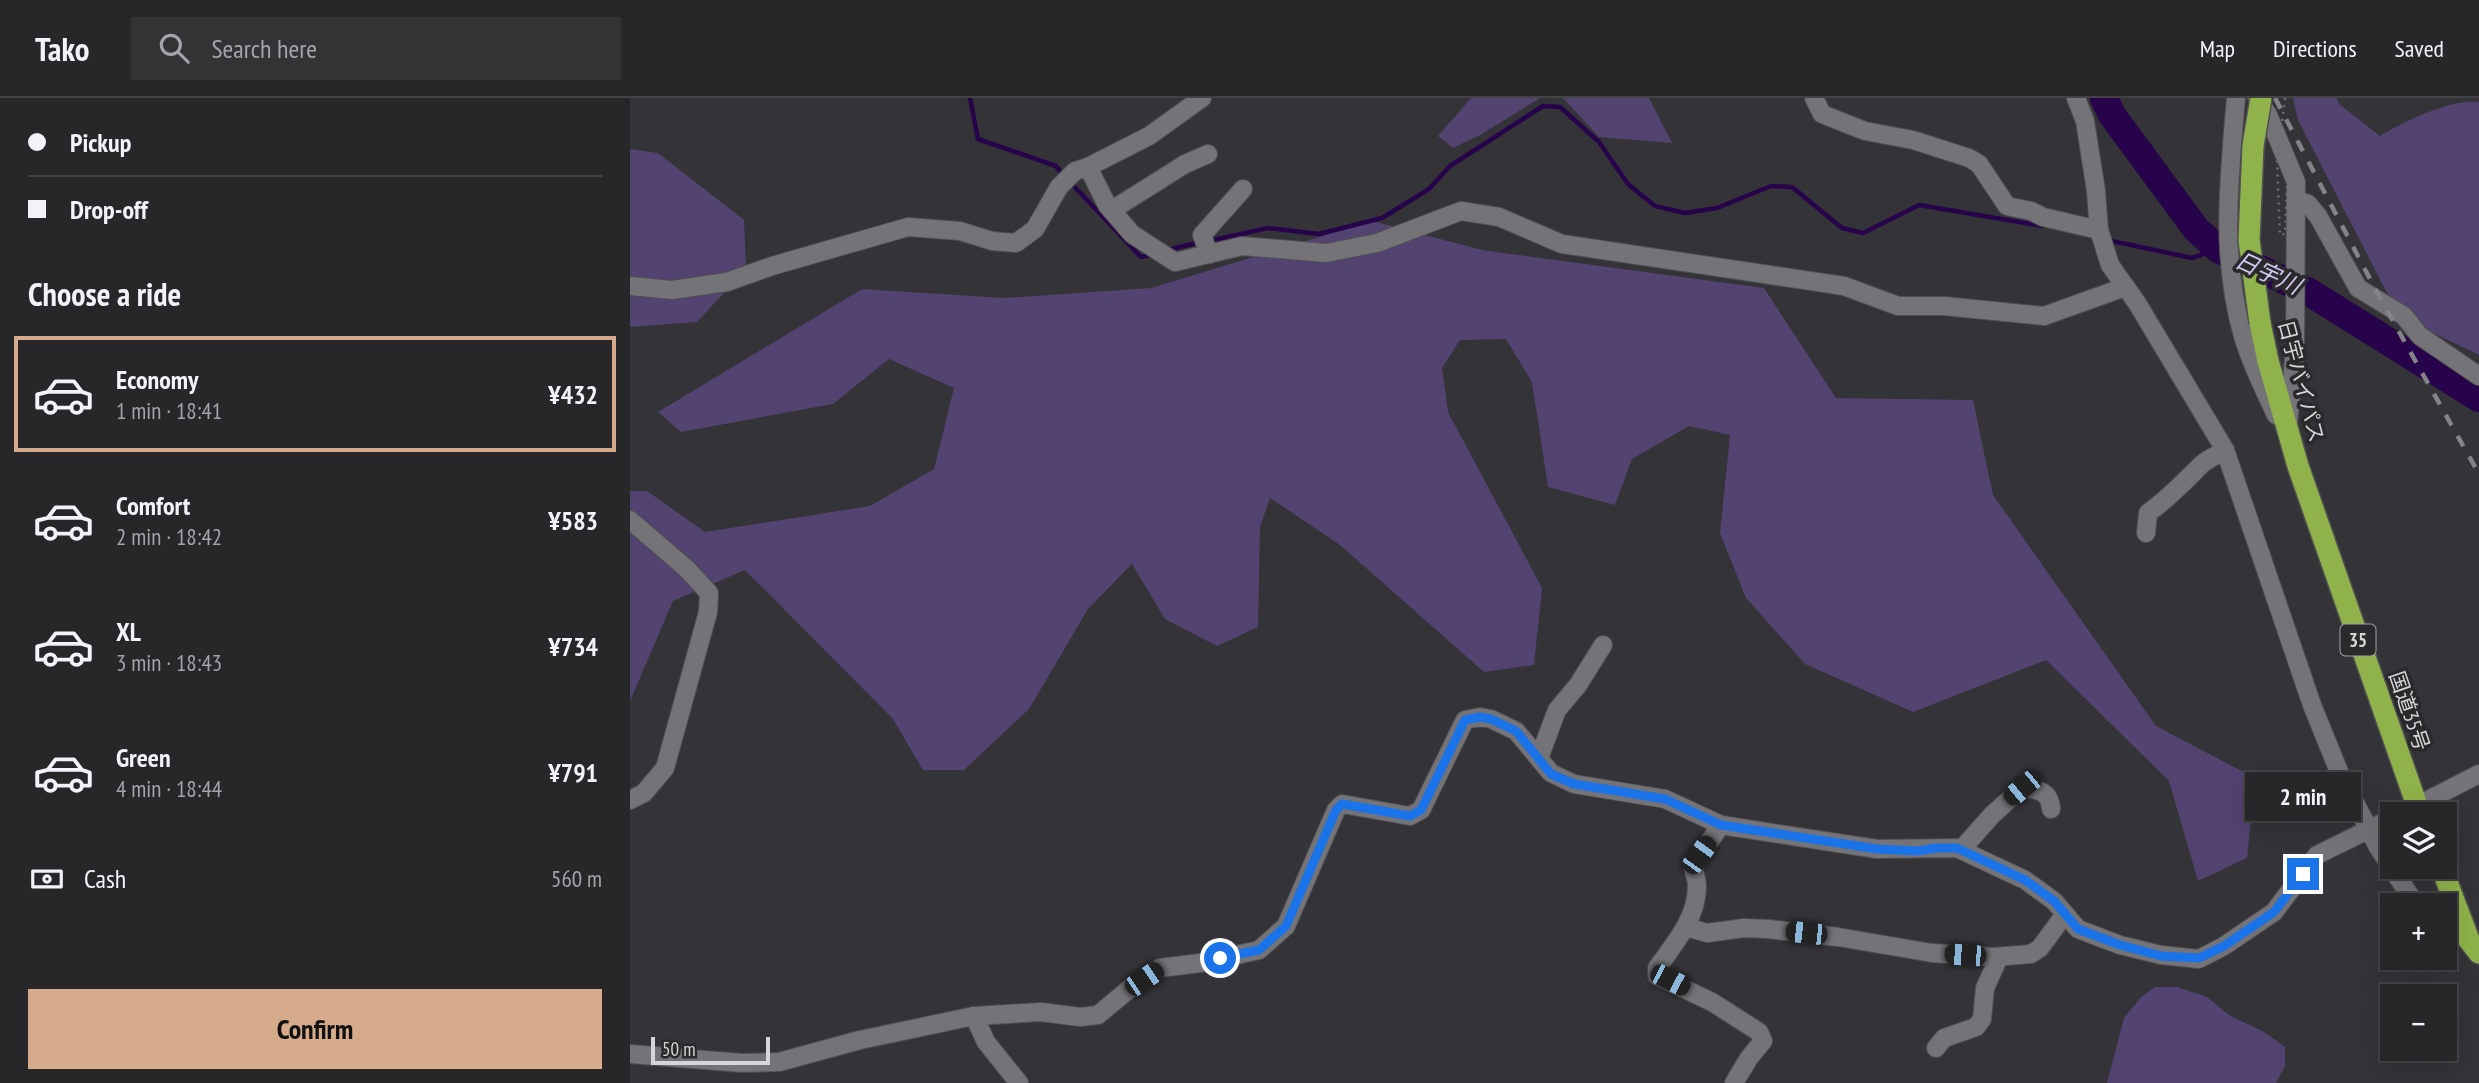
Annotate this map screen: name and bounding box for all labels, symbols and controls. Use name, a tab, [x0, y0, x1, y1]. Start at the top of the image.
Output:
search box	[131, 17, 621, 80]
text: Tako	[35, 27, 89, 70]
icon: search	[155, 29, 193, 67]
text: Search here	[211, 32, 317, 65]
text: Map	[2200, 33, 2235, 64]
text: Directions	[2273, 33, 2357, 64]
text: Saved	[2395, 33, 2444, 64]
text: Pickup	[70, 126, 131, 159]
text: Drop-off	[70, 193, 148, 226]
water label: 日宇川	[2231, 245, 2308, 302]
text: Choose a ride	[28, 273, 181, 315]
street label: 日宇バイパス	[2272, 317, 2331, 445]
icon: car	[32, 363, 95, 426]
text: Economy	[116, 363, 198, 396]
text: ¥432	[548, 378, 598, 411]
text: 1 min · 18:41	[116, 396, 222, 425]
icon: car	[32, 489, 95, 552]
text: Comfort	[116, 489, 190, 522]
text: ¥583	[548, 504, 598, 537]
text: 2 min · 18:42	[116, 522, 222, 551]
icon: car	[32, 615, 95, 678]
text: XL	[116, 615, 141, 648]
road number: 35	[2340, 624, 2376, 656]
text: ¥734	[548, 630, 598, 663]
text: 3 min · 18:43	[116, 648, 222, 677]
street label: 国道35号	[2383, 668, 2436, 754]
icon: car	[32, 741, 95, 804]
text: Green	[116, 741, 171, 774]
text: ¥791	[548, 756, 598, 789]
car	[2000, 766, 2045, 810]
callout: 2 min	[2245, 772, 2361, 822]
text: 4 min · 18:44	[116, 774, 222, 803]
text: 2 min	[2280, 782, 2326, 811]
map controls	[2380, 802, 2457, 1061]
button: layers	[2380, 802, 2457, 879]
car	[1679, 832, 1720, 878]
route end	[2287, 858, 2319, 890]
icon: cash	[28, 860, 66, 898]
text: Cash	[84, 862, 126, 895]
text: 560 m	[551, 864, 602, 893]
button: +	[2380, 893, 2457, 970]
car	[1785, 920, 1828, 946]
route start	[1204, 942, 1236, 974]
car	[1944, 943, 1987, 967]
car	[1121, 959, 1168, 999]
car	[1647, 961, 1694, 999]
button: −	[2380, 984, 2457, 1061]
button: Confirm	[28, 989, 602, 1069]
scale bar	[651, 1034, 770, 1066]
text: 50 m	[662, 1037, 696, 1061]

